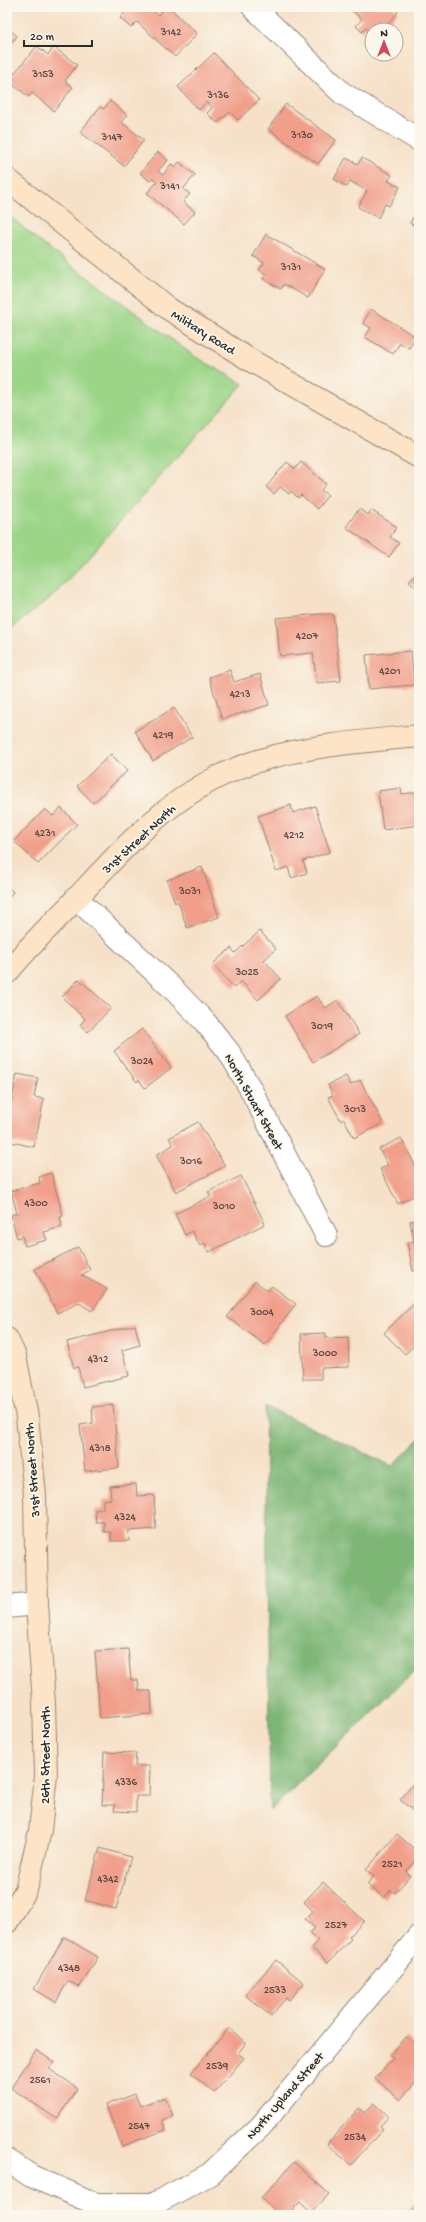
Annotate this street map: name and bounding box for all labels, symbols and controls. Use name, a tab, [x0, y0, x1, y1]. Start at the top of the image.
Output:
scale bar	[24, 22, 92, 48]
north arrow	[364, 22, 404, 62]
house number: 3142	[160, 27, 182, 39]
text: N	[380, 28, 388, 40]
text: 20 m	[30, 31, 55, 45]
house number: 3153	[31, 69, 54, 81]
house number: 3136	[206, 90, 229, 102]
house number: 3130	[290, 130, 313, 142]
house number: 3147	[100, 132, 123, 144]
house number: 3141	[159, 181, 180, 193]
house number: 3131	[280, 262, 301, 274]
street label: Military Road	[168, 308, 239, 359]
house number: 4207	[296, 631, 319, 643]
house number: 4201	[379, 666, 401, 678]
house number: 4213	[230, 689, 251, 701]
house number: 4219	[153, 730, 174, 742]
street label: 31st Street North	[99, 802, 180, 878]
house number: 4231	[35, 828, 55, 840]
house number: 4212	[284, 830, 305, 842]
house number: 3031	[178, 886, 201, 898]
house number: 3025	[234, 967, 259, 979]
house number: 3019	[310, 1021, 333, 1033]
street label: North Stuart Street	[220, 1052, 286, 1154]
house number: 3024	[130, 1056, 154, 1068]
house number: 3013	[343, 1104, 366, 1116]
house number: 3016	[179, 1156, 202, 1168]
house number: 4300	[24, 1198, 48, 1210]
house number: 3010	[212, 1201, 235, 1213]
house number: 3004	[249, 1307, 274, 1319]
house number: 3000	[312, 1348, 337, 1360]
house number: 4312	[88, 1354, 109, 1366]
street label: 31st Street North	[23, 1422, 44, 1519]
house number: 4318	[89, 1443, 111, 1455]
house number: 4324	[114, 1512, 137, 1524]
street label: 26th Street North	[39, 1706, 54, 1804]
house number: 4336	[115, 1777, 138, 1789]
house number: 2521	[381, 1859, 403, 1871]
house number: 4342	[97, 1874, 119, 1886]
house number: 2527	[325, 1920, 347, 1932]
house number: 4348	[58, 1963, 80, 1975]
house number: 2533	[264, 1985, 287, 1997]
street label: North Upland Street	[244, 2049, 329, 2143]
house number: 2539	[206, 2061, 229, 2073]
house number: 2561	[29, 2075, 51, 2087]
house number: 2547	[128, 2121, 150, 2133]
house number: 2534	[344, 2132, 367, 2144]

